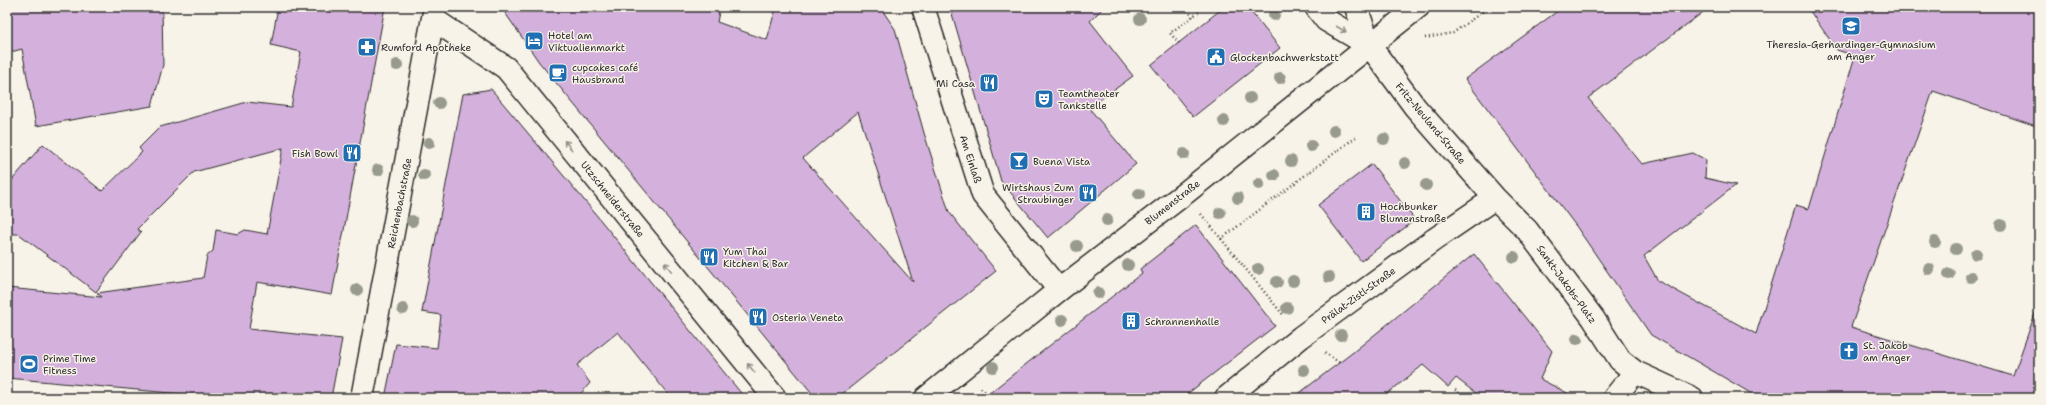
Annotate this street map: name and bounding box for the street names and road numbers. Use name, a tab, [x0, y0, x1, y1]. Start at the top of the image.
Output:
street label: Fritz-Neuland-Straße	[1393, 80, 1469, 167]
street label: Am Einlaß	[957, 133, 985, 185]
street label: Reichenbachstraße	[384, 156, 415, 249]
street label: Utzschneiderstraße	[578, 159, 648, 240]
street label: Blumenstraße	[1142, 177, 1203, 228]
street label: Sankt-Jakobs-Platz	[1534, 242, 1599, 326]
street label: Prälat-Zistl-Straße	[1318, 264, 1398, 327]

